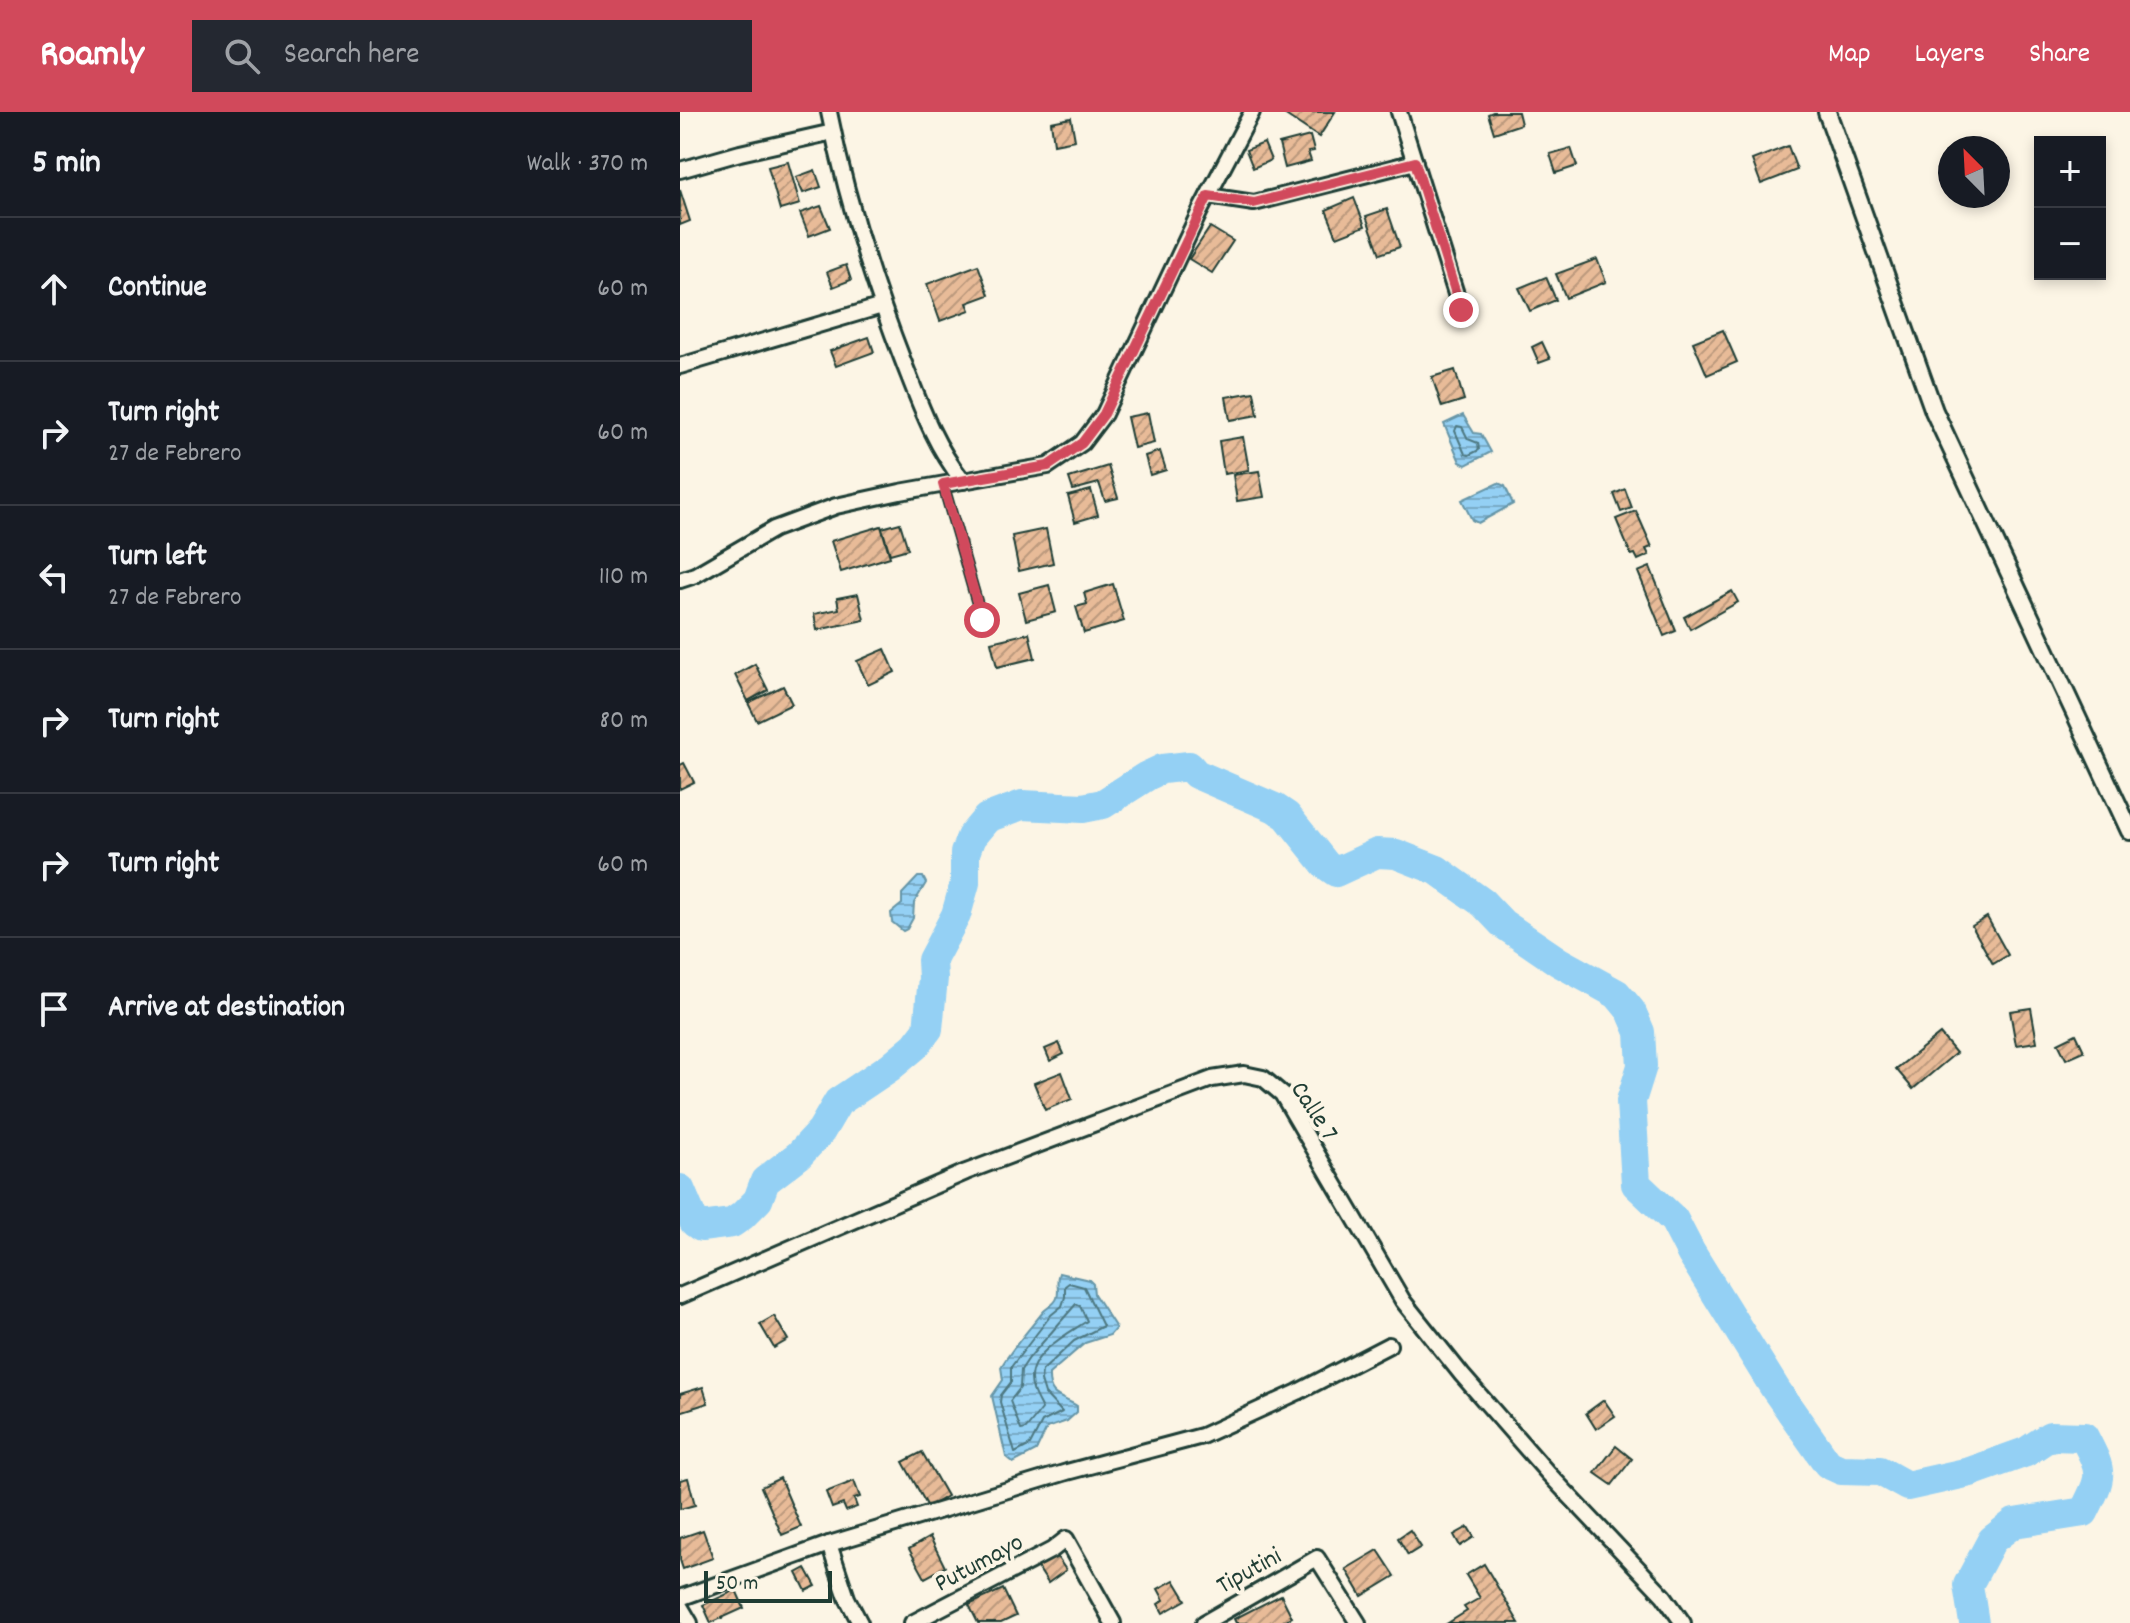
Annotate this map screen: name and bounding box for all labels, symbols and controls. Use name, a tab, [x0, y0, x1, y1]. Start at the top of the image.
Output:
search box	[192, 20, 752, 92]
text: Roamly	[40, 29, 144, 84]
icon: search	[220, 34, 264, 78]
text: Search here	[284, 35, 419, 78]
text: Map	[1828, 36, 1871, 76]
text: Layers	[1915, 36, 1985, 76]
text: Share	[2029, 36, 2090, 76]
north arrow	[1938, 136, 2010, 208]
map controls	[2034, 136, 2106, 280]
button: +	[2034, 136, 2106, 208]
text: 5 min	[32, 140, 101, 189]
text: Walk · 370 m	[527, 146, 648, 183]
button: −	[2034, 208, 2106, 280]
icon: ahead	[32, 267, 76, 311]
text: Continue	[108, 268, 207, 311]
text: 60 m	[597, 271, 648, 308]
route end	[1443, 292, 1479, 328]
text: Turn right	[108, 393, 219, 436]
icon: right	[32, 411, 76, 455]
text: 60 m	[597, 415, 648, 452]
text: 27 de Febrero	[108, 436, 241, 473]
text: Turn left	[108, 537, 207, 580]
icon: left	[32, 555, 76, 599]
text: 110 m	[599, 559, 648, 596]
text: 27 de Febrero	[108, 580, 241, 617]
route start	[964, 602, 1000, 638]
icon: right	[32, 699, 76, 743]
text: Turn right	[108, 700, 219, 743]
text: 80 m	[600, 703, 648, 740]
icon: right	[32, 843, 76, 887]
text: Turn right	[108, 844, 219, 887]
text: 60 m	[597, 847, 648, 884]
icon: arrive	[32, 987, 76, 1031]
text: Arrive at destination	[108, 988, 345, 1031]
street label: Calle 7	[1280, 1075, 1346, 1149]
street label: Putumayo	[929, 1525, 1031, 1603]
street label: Tiputini	[1210, 1539, 1289, 1605]
scale bar	[704, 1567, 832, 1603]
text: 50 m	[716, 1569, 758, 1600]

